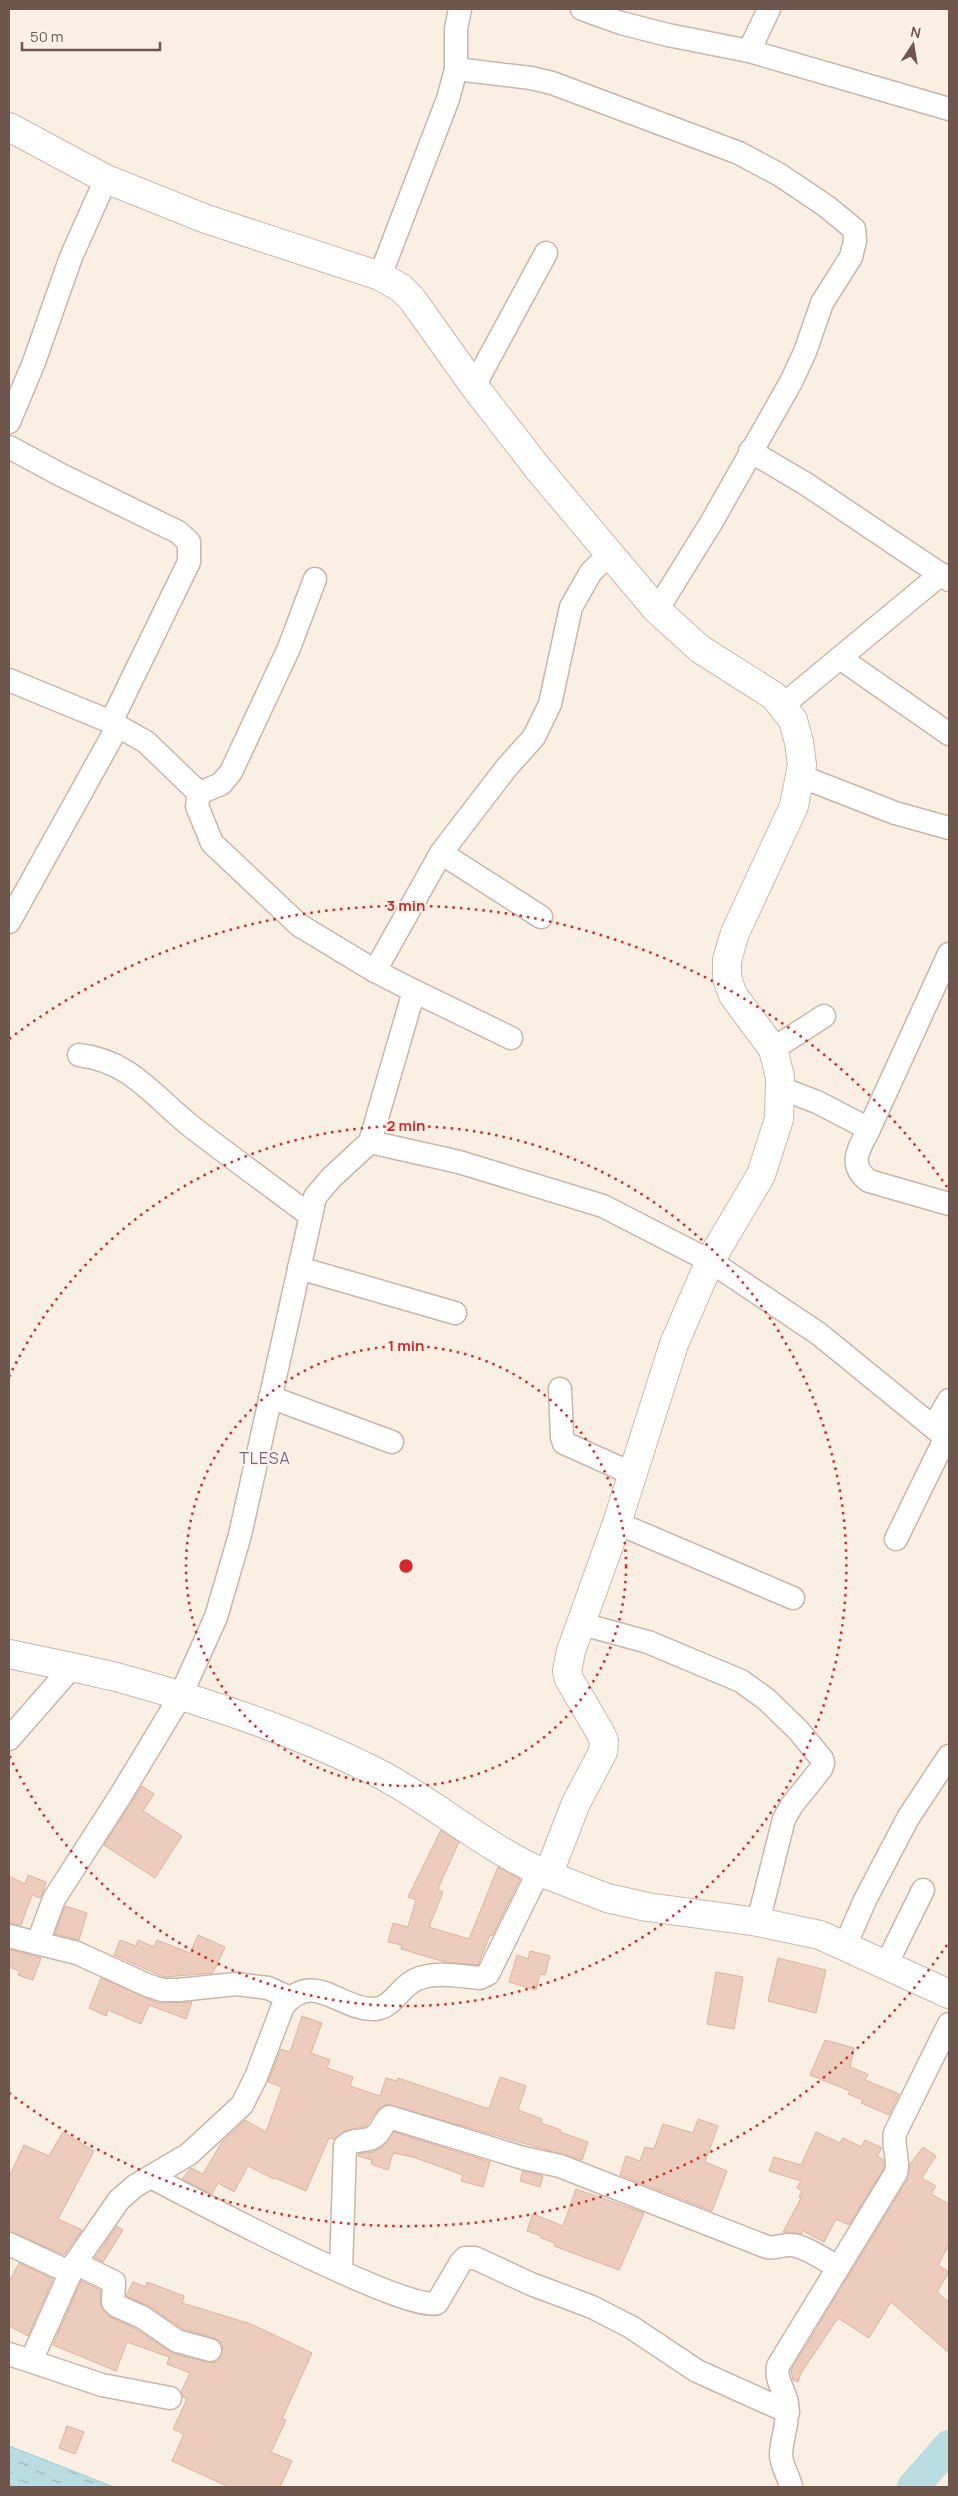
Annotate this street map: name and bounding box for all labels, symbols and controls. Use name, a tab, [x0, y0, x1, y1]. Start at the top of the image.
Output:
scale bar	[22, 20, 160, 52]
north arrow	[888, 20, 938, 70]
text: N	[909, 21, 923, 42]
text: 50 m	[30, 26, 64, 47]
text: 3 min	[387, 895, 425, 916]
text: 2 min	[386, 1115, 426, 1136]
text: 1 min	[388, 1335, 424, 1356]
district label: TLESA	[239, 1447, 291, 1469]
centre of rings	[397, 1557, 415, 1575]

